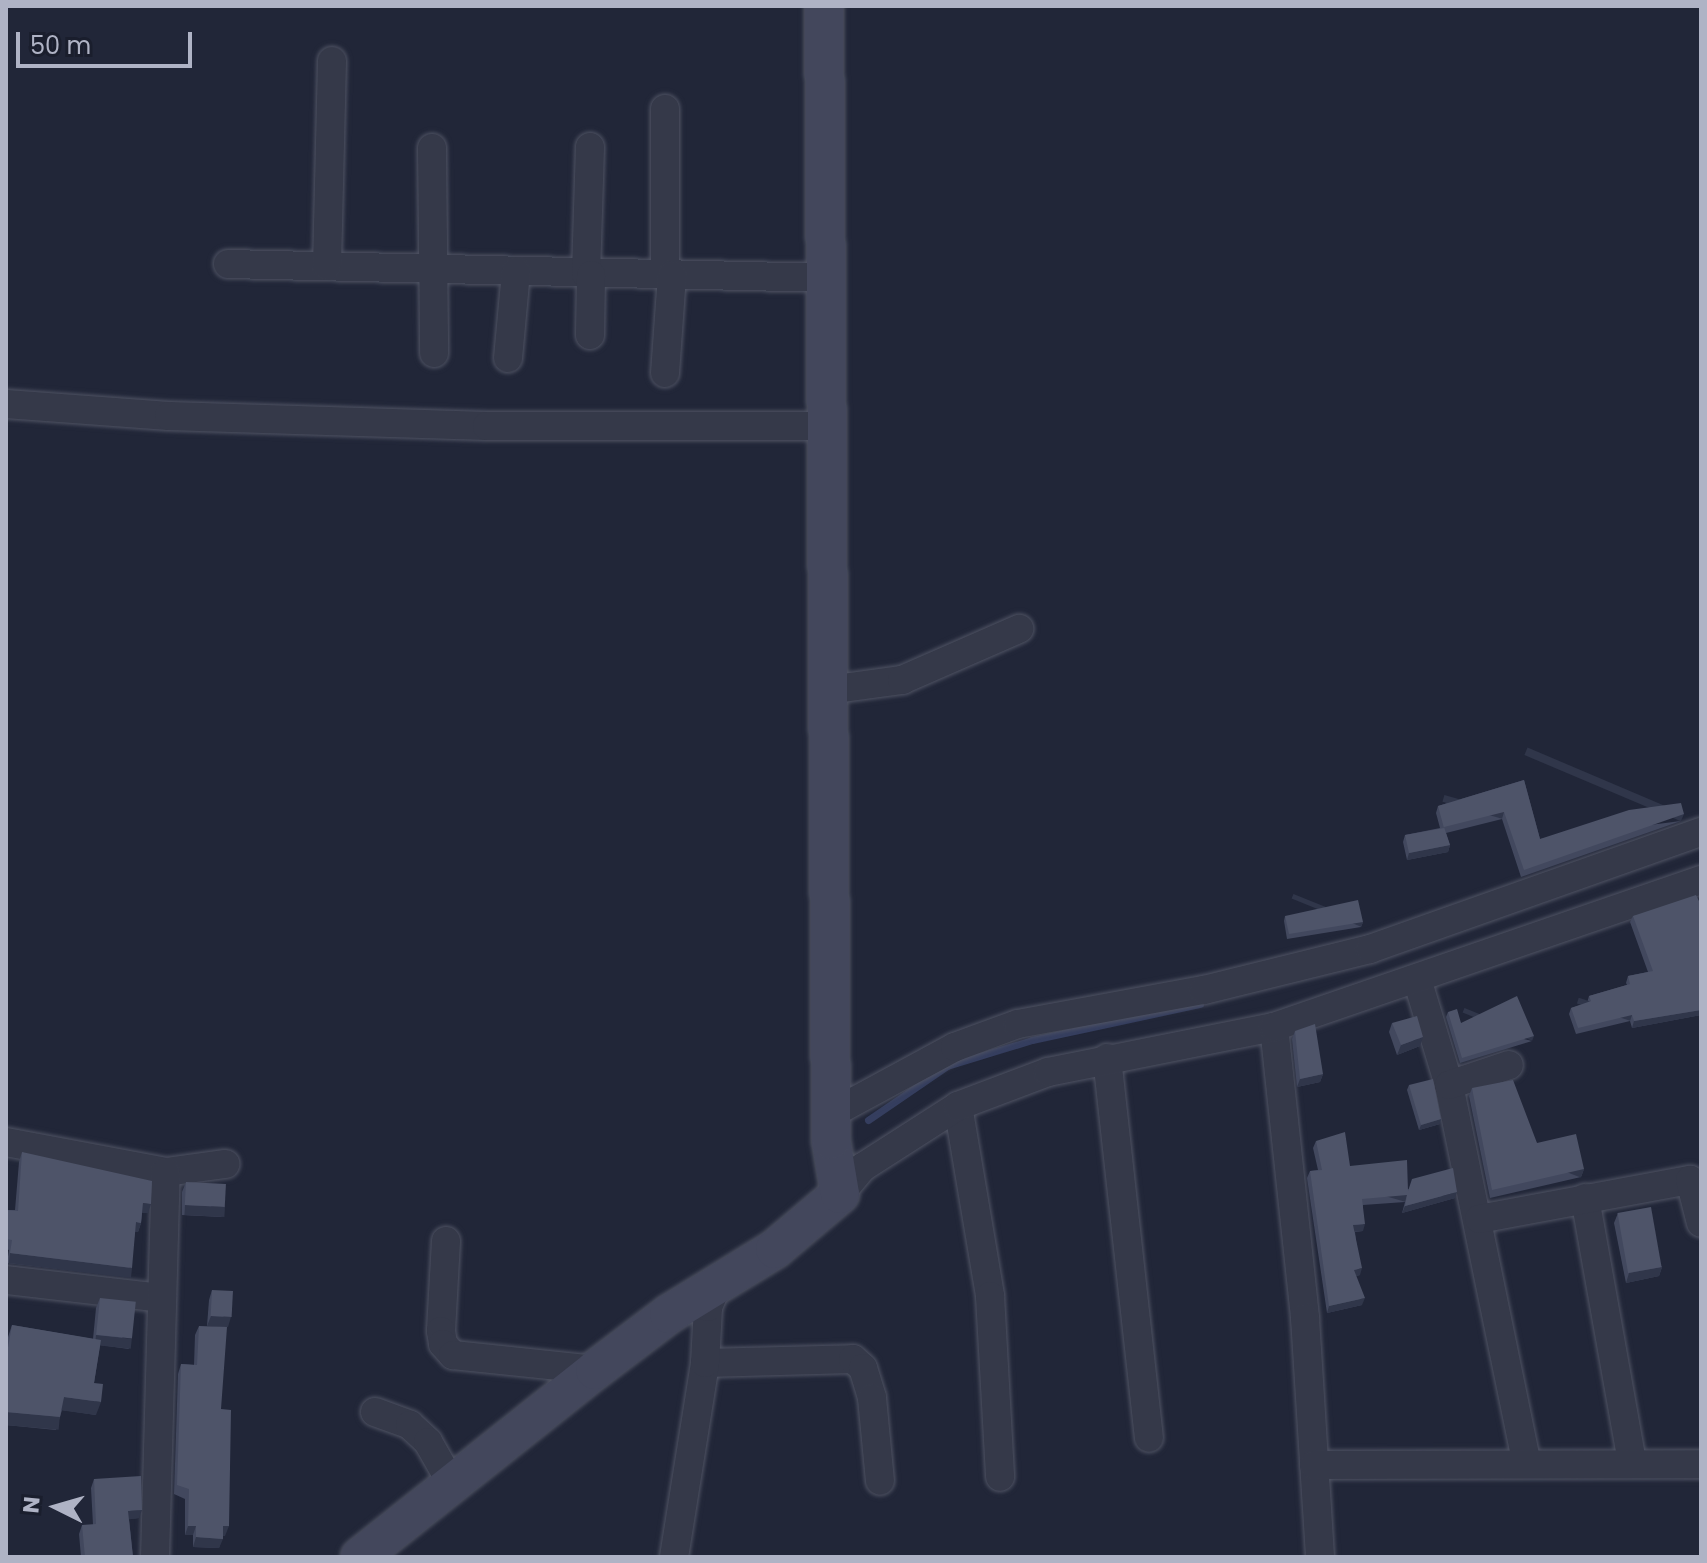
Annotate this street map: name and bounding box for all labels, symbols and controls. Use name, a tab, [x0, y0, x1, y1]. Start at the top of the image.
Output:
scale bar	[20, 16, 196, 66]
text: 50 m	[30, 29, 91, 62]
north arrow	[16, 1467, 96, 1547]
text: N	[15, 1495, 48, 1514]

